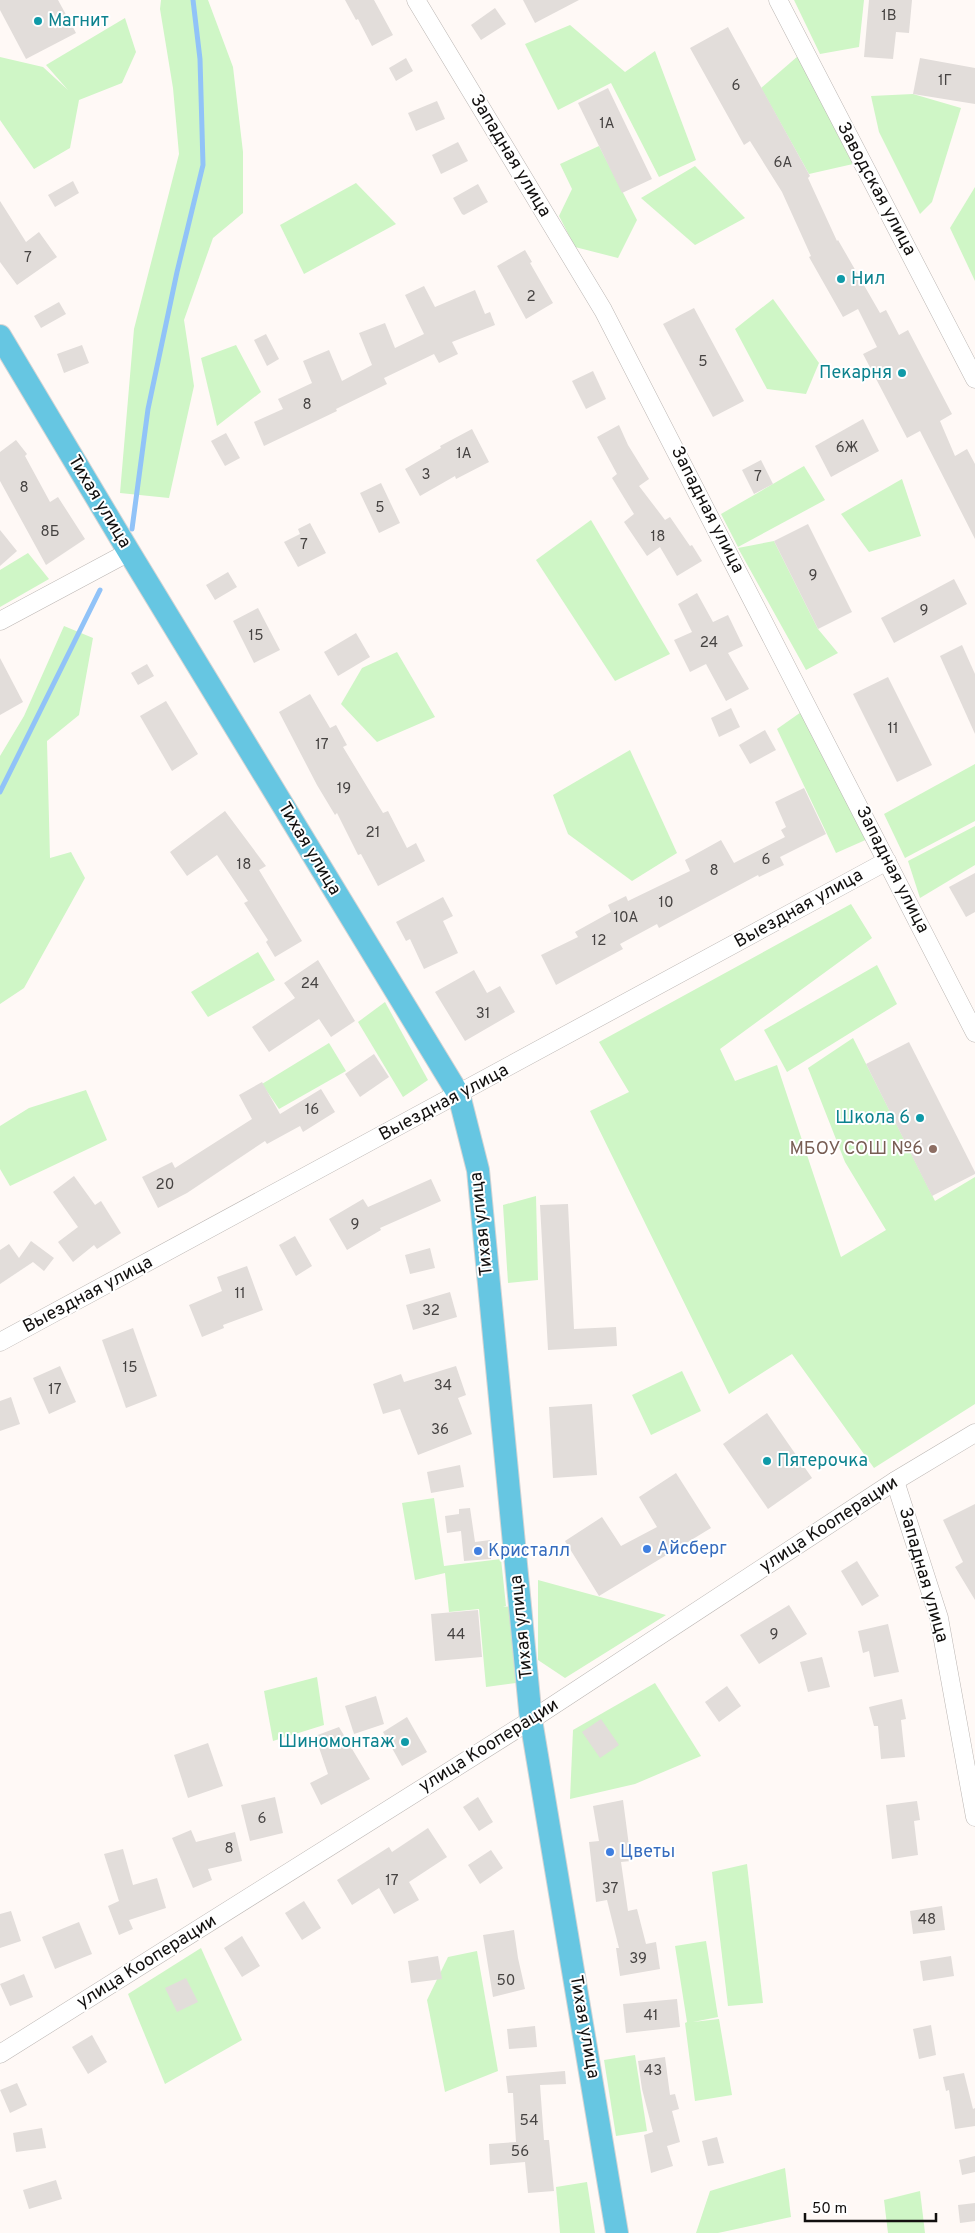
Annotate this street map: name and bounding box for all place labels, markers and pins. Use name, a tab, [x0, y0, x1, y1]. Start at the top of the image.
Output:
place label: Магнит	[48, 10, 109, 33]
marker: Магнит	[32, 15, 44, 27]
place label: Нил	[851, 268, 885, 291]
marker: Нил	[835, 273, 847, 285]
place label: Пекарня	[819, 362, 892, 385]
marker: Пекарня	[896, 367, 908, 379]
place label: Школа 6	[835, 1107, 910, 1130]
marker: Школа 6	[914, 1112, 926, 1124]
place label: МБОУ СОШ №6	[789, 1138, 923, 1161]
marker: МБОУ СОШ №6	[927, 1143, 939, 1155]
place label: Пятерочка	[777, 1450, 868, 1473]
marker: Пятерочка	[761, 1455, 773, 1467]
place label: Айсберг	[657, 1538, 727, 1561]
place label: Кристалл	[488, 1540, 570, 1563]
marker: Айсберг	[641, 1543, 653, 1555]
marker: Кристалл	[472, 1545, 484, 1557]
place label: Шиномонтаж	[278, 1731, 395, 1754]
marker: Шиномонтаж	[399, 1736, 411, 1748]
place label: Цветы	[620, 1841, 675, 1864]
marker: Цветы	[604, 1846, 616, 1858]

